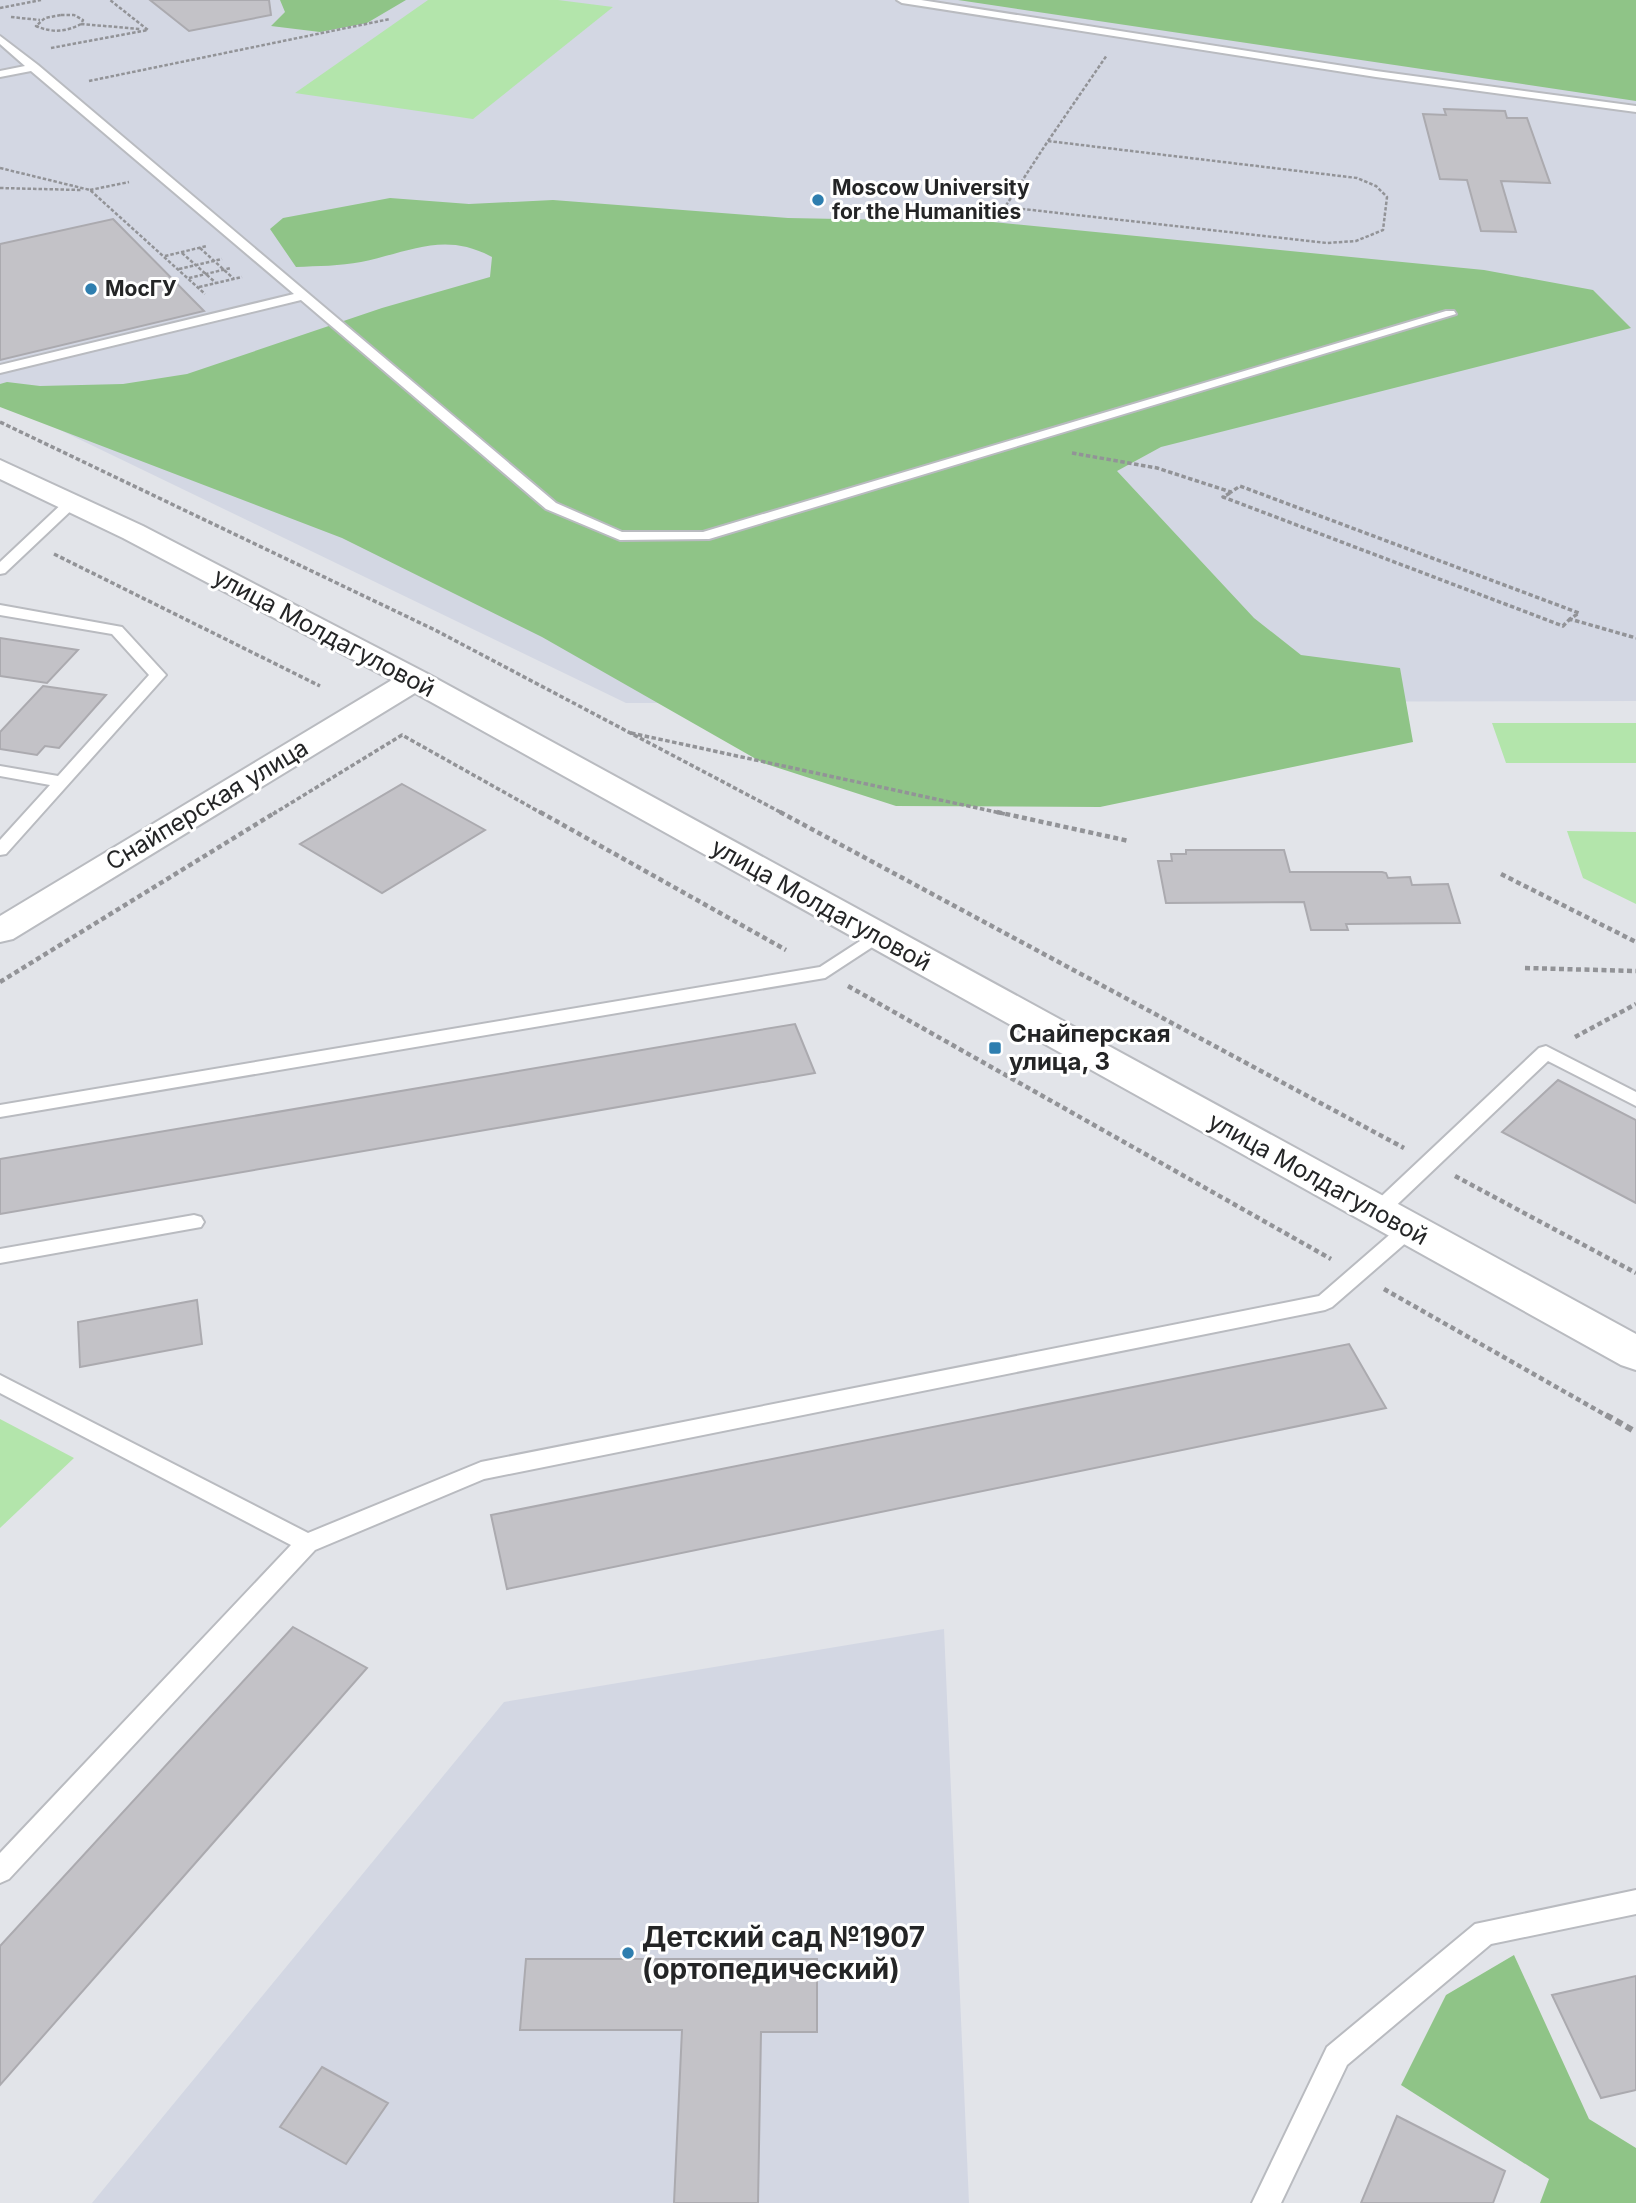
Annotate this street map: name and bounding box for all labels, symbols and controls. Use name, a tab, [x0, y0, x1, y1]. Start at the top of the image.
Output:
place label: Moscow University for the Humanities	[832, 175, 1030, 224]
marker: Moscow University for the Humanities	[810, 192, 826, 208]
place label: МосГУ	[105, 276, 177, 301]
marker: МосГУ	[83, 281, 99, 297]
street label: улица Молдагуловой	[208, 562, 440, 703]
street label: Снайперская улица	[100, 733, 313, 876]
street label: улица Молдагуловой	[706, 832, 936, 977]
place label: Снайперская улица, 3	[1009, 1019, 1171, 1076]
marker: Снайперская улица, 3	[987, 1040, 1003, 1056]
street label: улица Молдагуловой	[1203, 1106, 1433, 1251]
place label: Детский сад №1907 (ортопедический)	[642, 1920, 925, 1986]
marker: Детский сад №1907 (ортопедический)	[620, 1945, 636, 1961]

